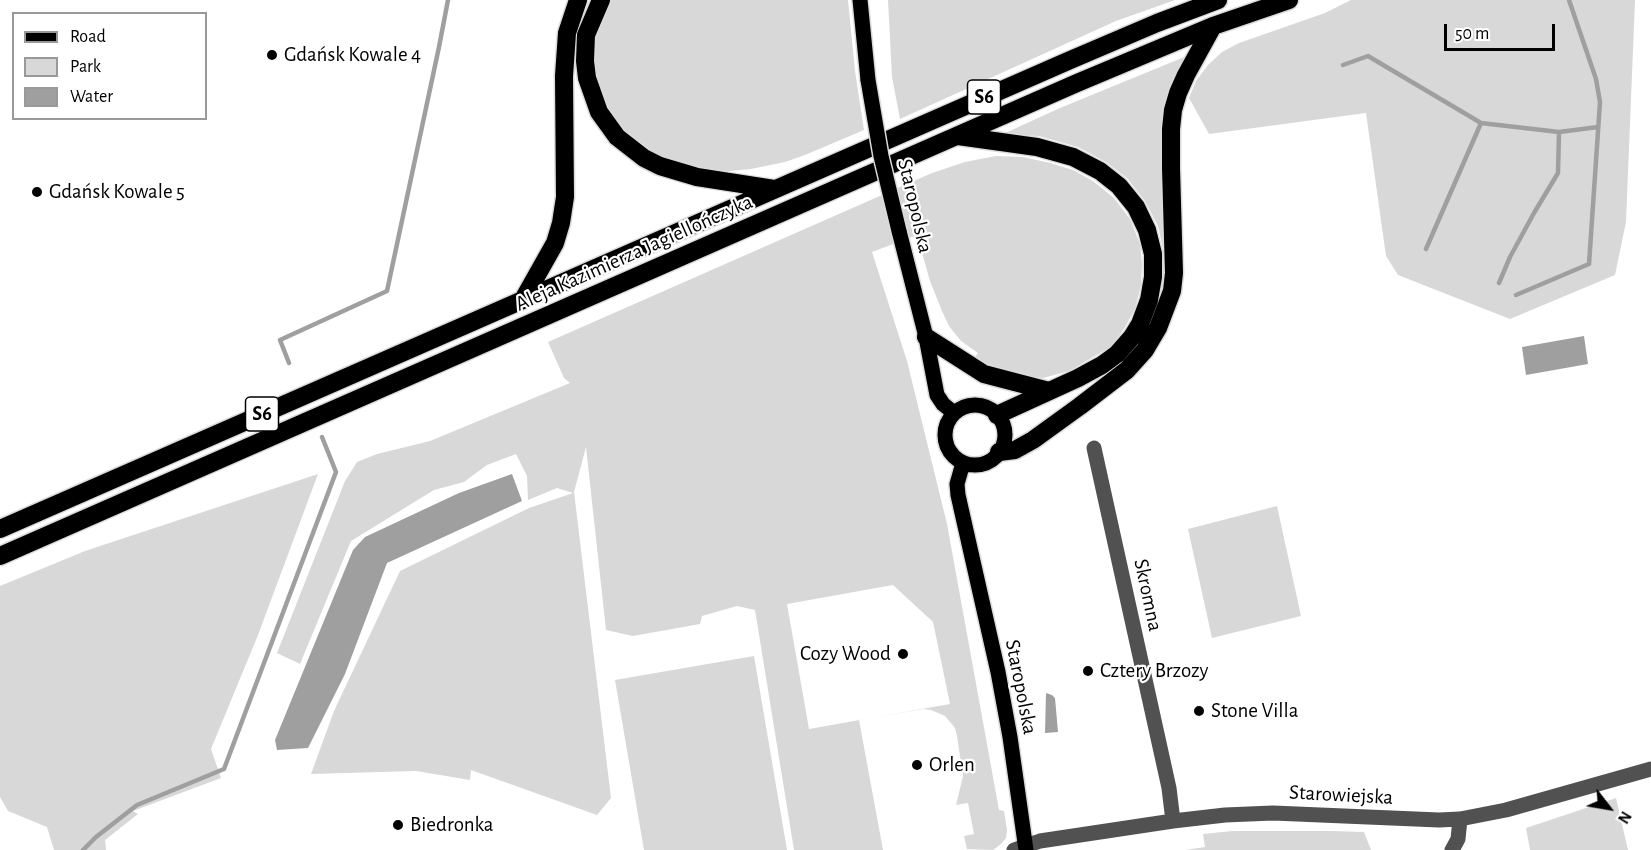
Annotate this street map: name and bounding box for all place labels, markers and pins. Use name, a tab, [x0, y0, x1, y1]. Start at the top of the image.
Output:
place label: Gdańsk Kowale 4	[284, 42, 421, 68]
marker: Gdańsk Kowale 4	[265, 48, 279, 62]
place label: Gdańsk Kowale 5	[49, 179, 185, 205]
marker: Gdańsk Kowale 5	[30, 185, 44, 199]
place label: Cozy Wood	[800, 641, 891, 667]
marker: Cozy Wood	[896, 647, 910, 661]
place label: Cztery Brzozy	[1100, 658, 1209, 684]
marker: Cztery Brzozy	[1081, 664, 1095, 678]
place label: Stone Villa	[1211, 698, 1298, 724]
marker: Stone Villa	[1192, 704, 1206, 718]
place label: Orlen	[929, 752, 975, 778]
marker: Orlen	[910, 758, 924, 772]
place label: Biedronka	[410, 812, 493, 838]
marker: Biedronka	[391, 818, 405, 832]

